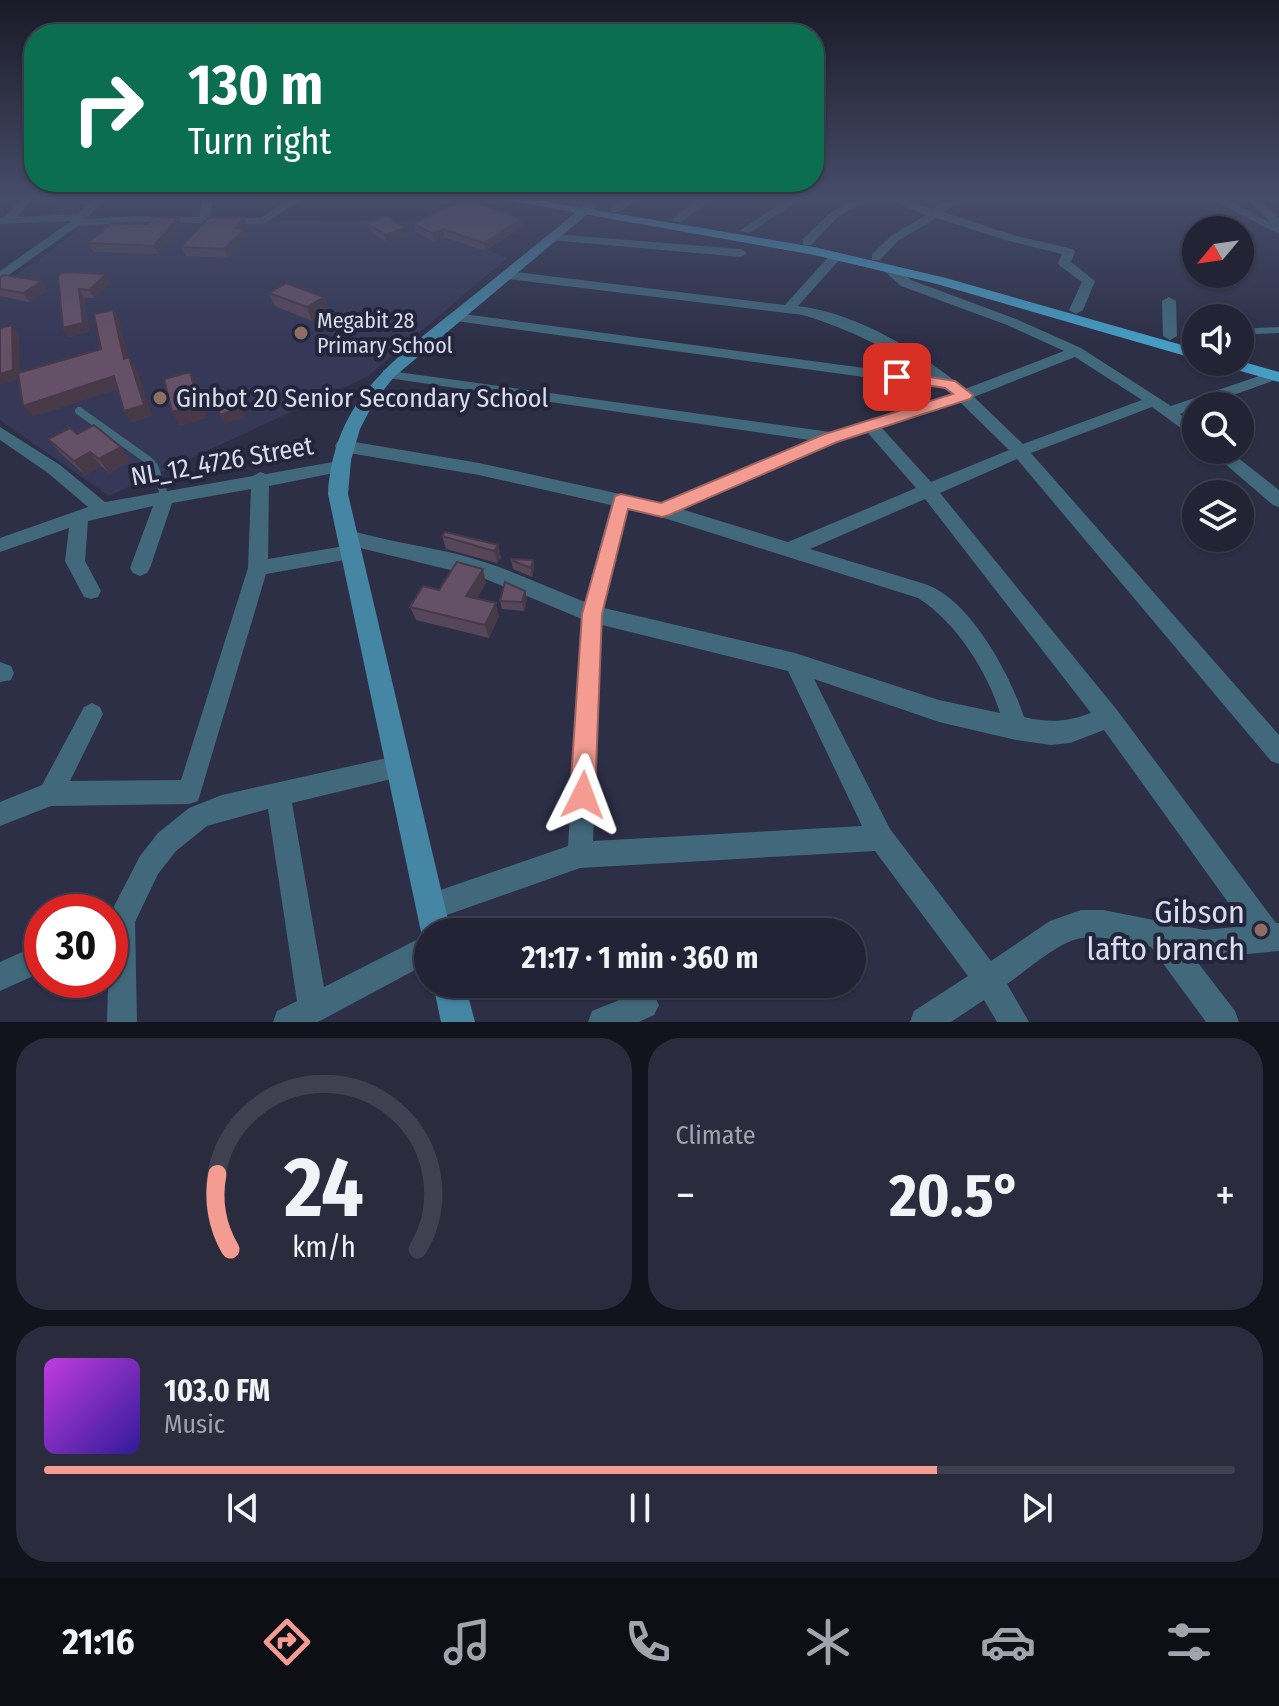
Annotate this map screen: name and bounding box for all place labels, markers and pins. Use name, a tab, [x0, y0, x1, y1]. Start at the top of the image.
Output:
place label: Megabit 28 Primary School	[317, 307, 453, 359]
marker: Megabit 28 Primary School	[292, 324, 310, 342]
pin	[863, 343, 931, 411]
place label: Ginbot 20 Senior Secondary School	[176, 383, 549, 414]
marker: Ginbot 20 Senior Secondary School	[151, 389, 169, 407]
place label: Gibson lafto branch	[1087, 893, 1245, 968]
marker: Gibson lafto branch	[1252, 921, 1270, 939]

